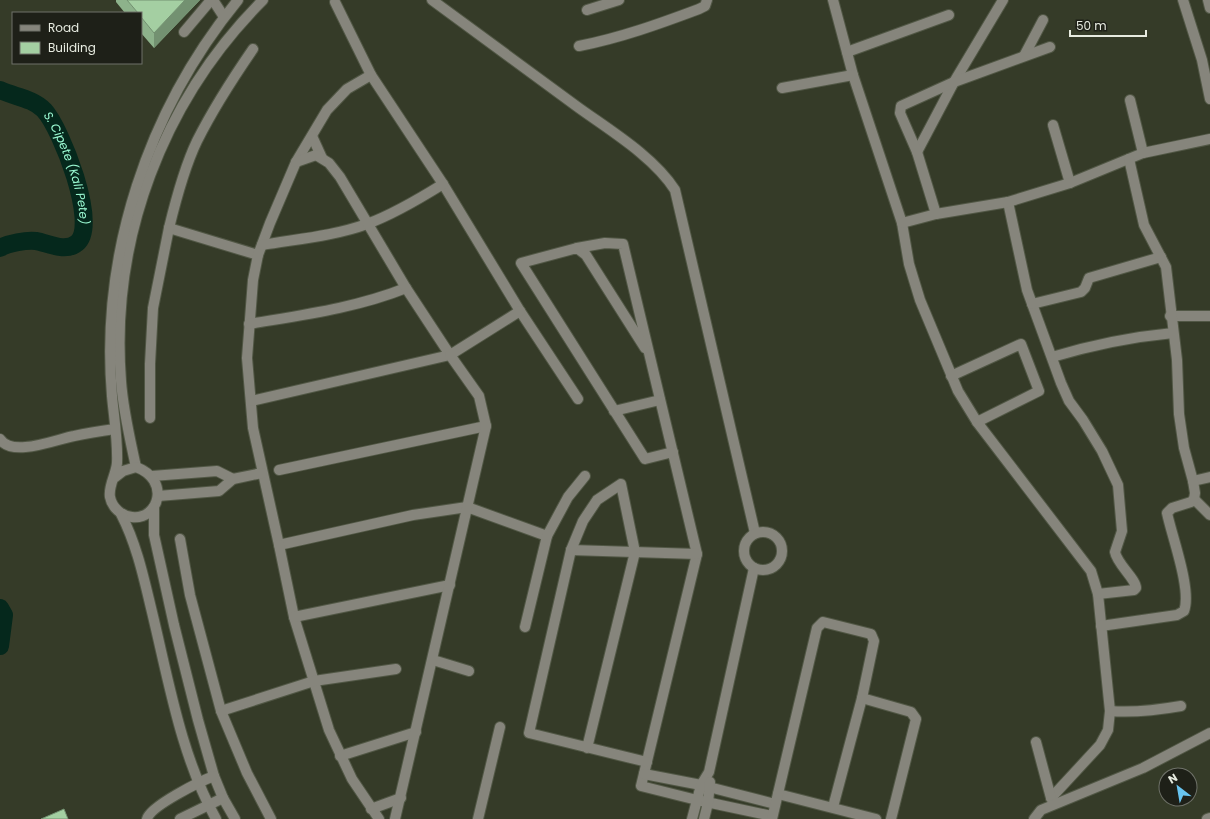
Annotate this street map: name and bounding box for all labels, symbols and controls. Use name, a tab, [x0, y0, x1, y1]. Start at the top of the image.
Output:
legend	[12, 12, 142, 64]
scale bar	[1070, 12, 1146, 38]
text: 50 m	[1076, 17, 1107, 34]
text: Road	[48, 19, 79, 36]
text: Building	[48, 39, 96, 56]
water label: S. Cipete (Kali Pete)	[40, 108, 93, 224]
north arrow	[1158, 767, 1198, 807]
text: N	[1165, 769, 1181, 787]

